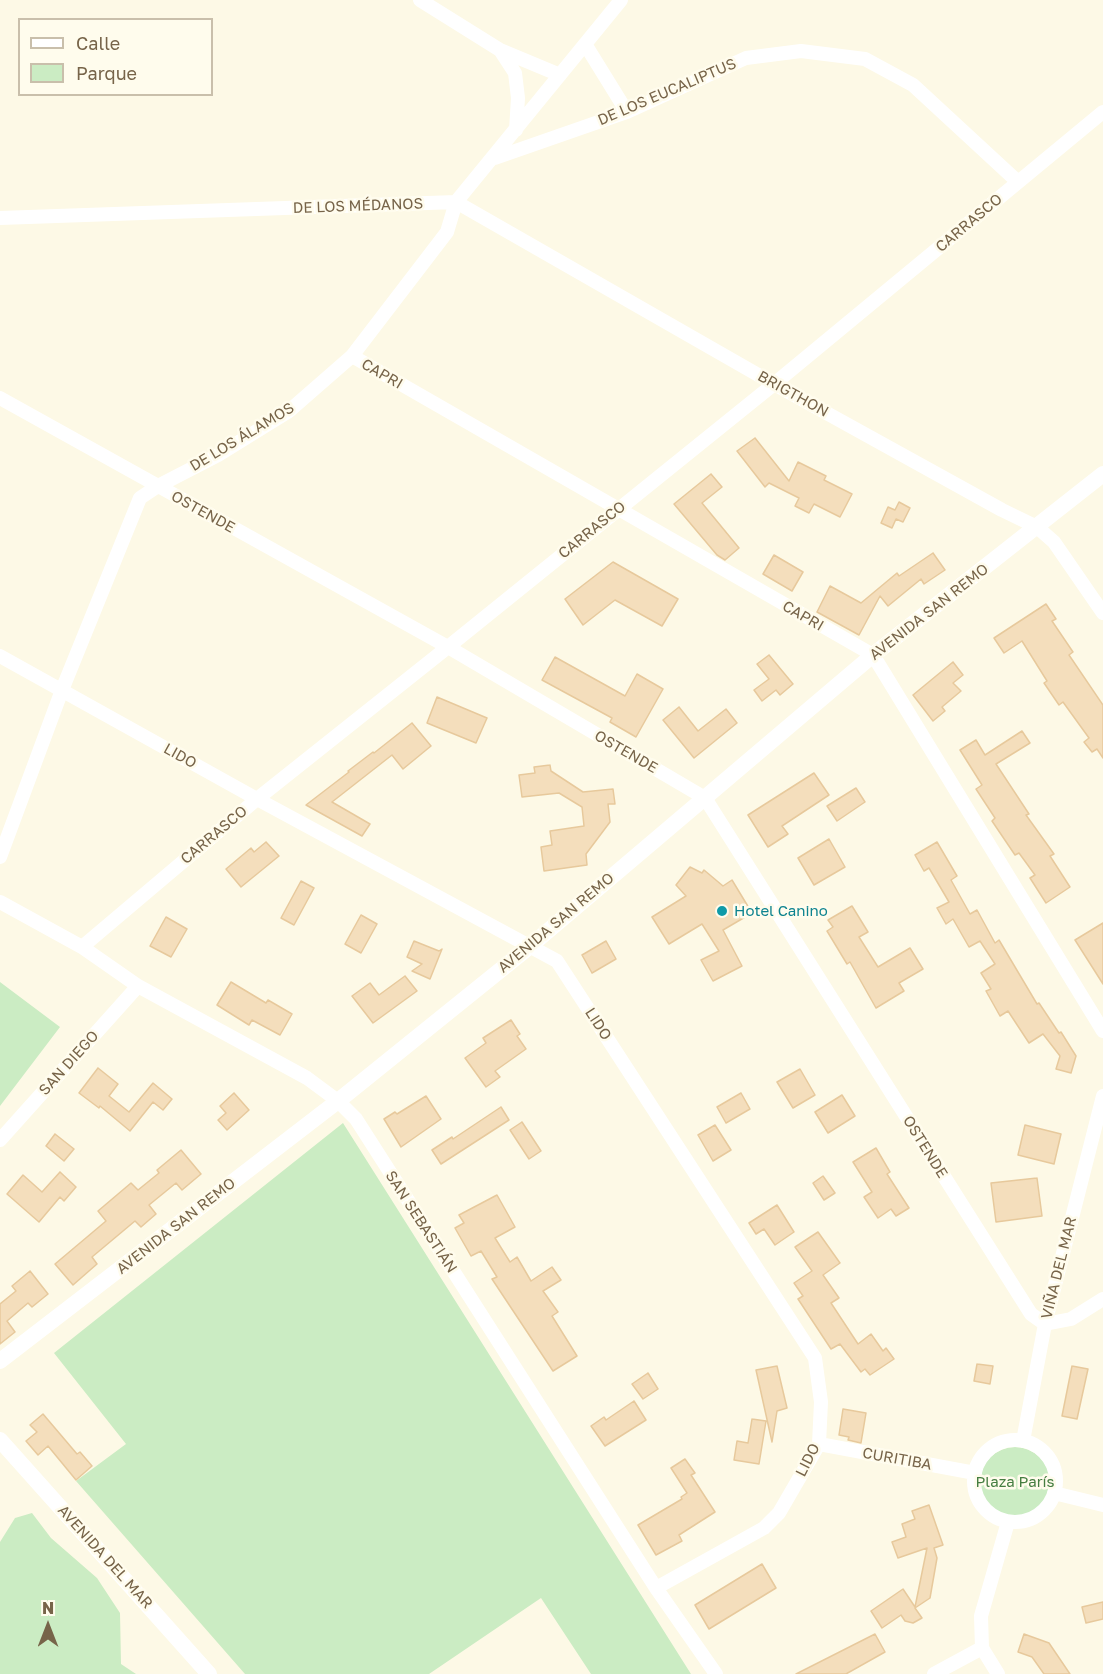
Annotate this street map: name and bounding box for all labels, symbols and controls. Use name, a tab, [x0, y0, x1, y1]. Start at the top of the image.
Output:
legend	[18, 18, 213, 96]
text: Calle	[76, 32, 120, 54]
street label: DE LOS EUCALIPTUS	[595, 55, 739, 129]
text: Parque	[76, 62, 137, 84]
street label: CARRASCO	[932, 190, 1006, 256]
street label: DE LOS MÉDANOS	[293, 195, 423, 217]
street label: CAPRI	[358, 355, 406, 393]
street label: BRIGTHON	[754, 367, 832, 421]
street label: DE LOS ÁLAMOS	[187, 399, 297, 475]
street label: OSTENDE	[168, 487, 238, 537]
street label: CARRASCO	[555, 497, 629, 563]
street label: AVENIDA SAN REMO	[866, 560, 992, 664]
street label: CAPRI	[779, 597, 827, 635]
street label: OSTENDE	[591, 727, 661, 777]
street label: LIDO	[160, 740, 200, 772]
street label: CARRASCO	[177, 802, 251, 868]
street label: AVENIDA SAN REMO	[494, 869, 618, 977]
place label: Hotel Canino	[734, 902, 828, 920]
marker: Hotel Canino	[715, 904, 729, 918]
street label: LIDO	[581, 1004, 615, 1044]
street label: SAN DIEGO	[35, 1027, 103, 1099]
street label: OSTENDE	[899, 1113, 951, 1181]
street label: SAN SEBASTIÁN	[381, 1168, 461, 1276]
street label: AVENIDA SAN REMO	[113, 1174, 239, 1278]
street label: VIÑA DEL MAR	[1038, 1215, 1080, 1321]
street label: LIDO	[792, 1440, 824, 1480]
street label: CURITIBA	[861, 1444, 933, 1474]
park label: Plaza París	[976, 1473, 1054, 1491]
street label: AVENIDA DEL MAR	[54, 1502, 156, 1612]
north arrow	[18, 1596, 78, 1656]
text: N	[42, 1598, 54, 1618]

